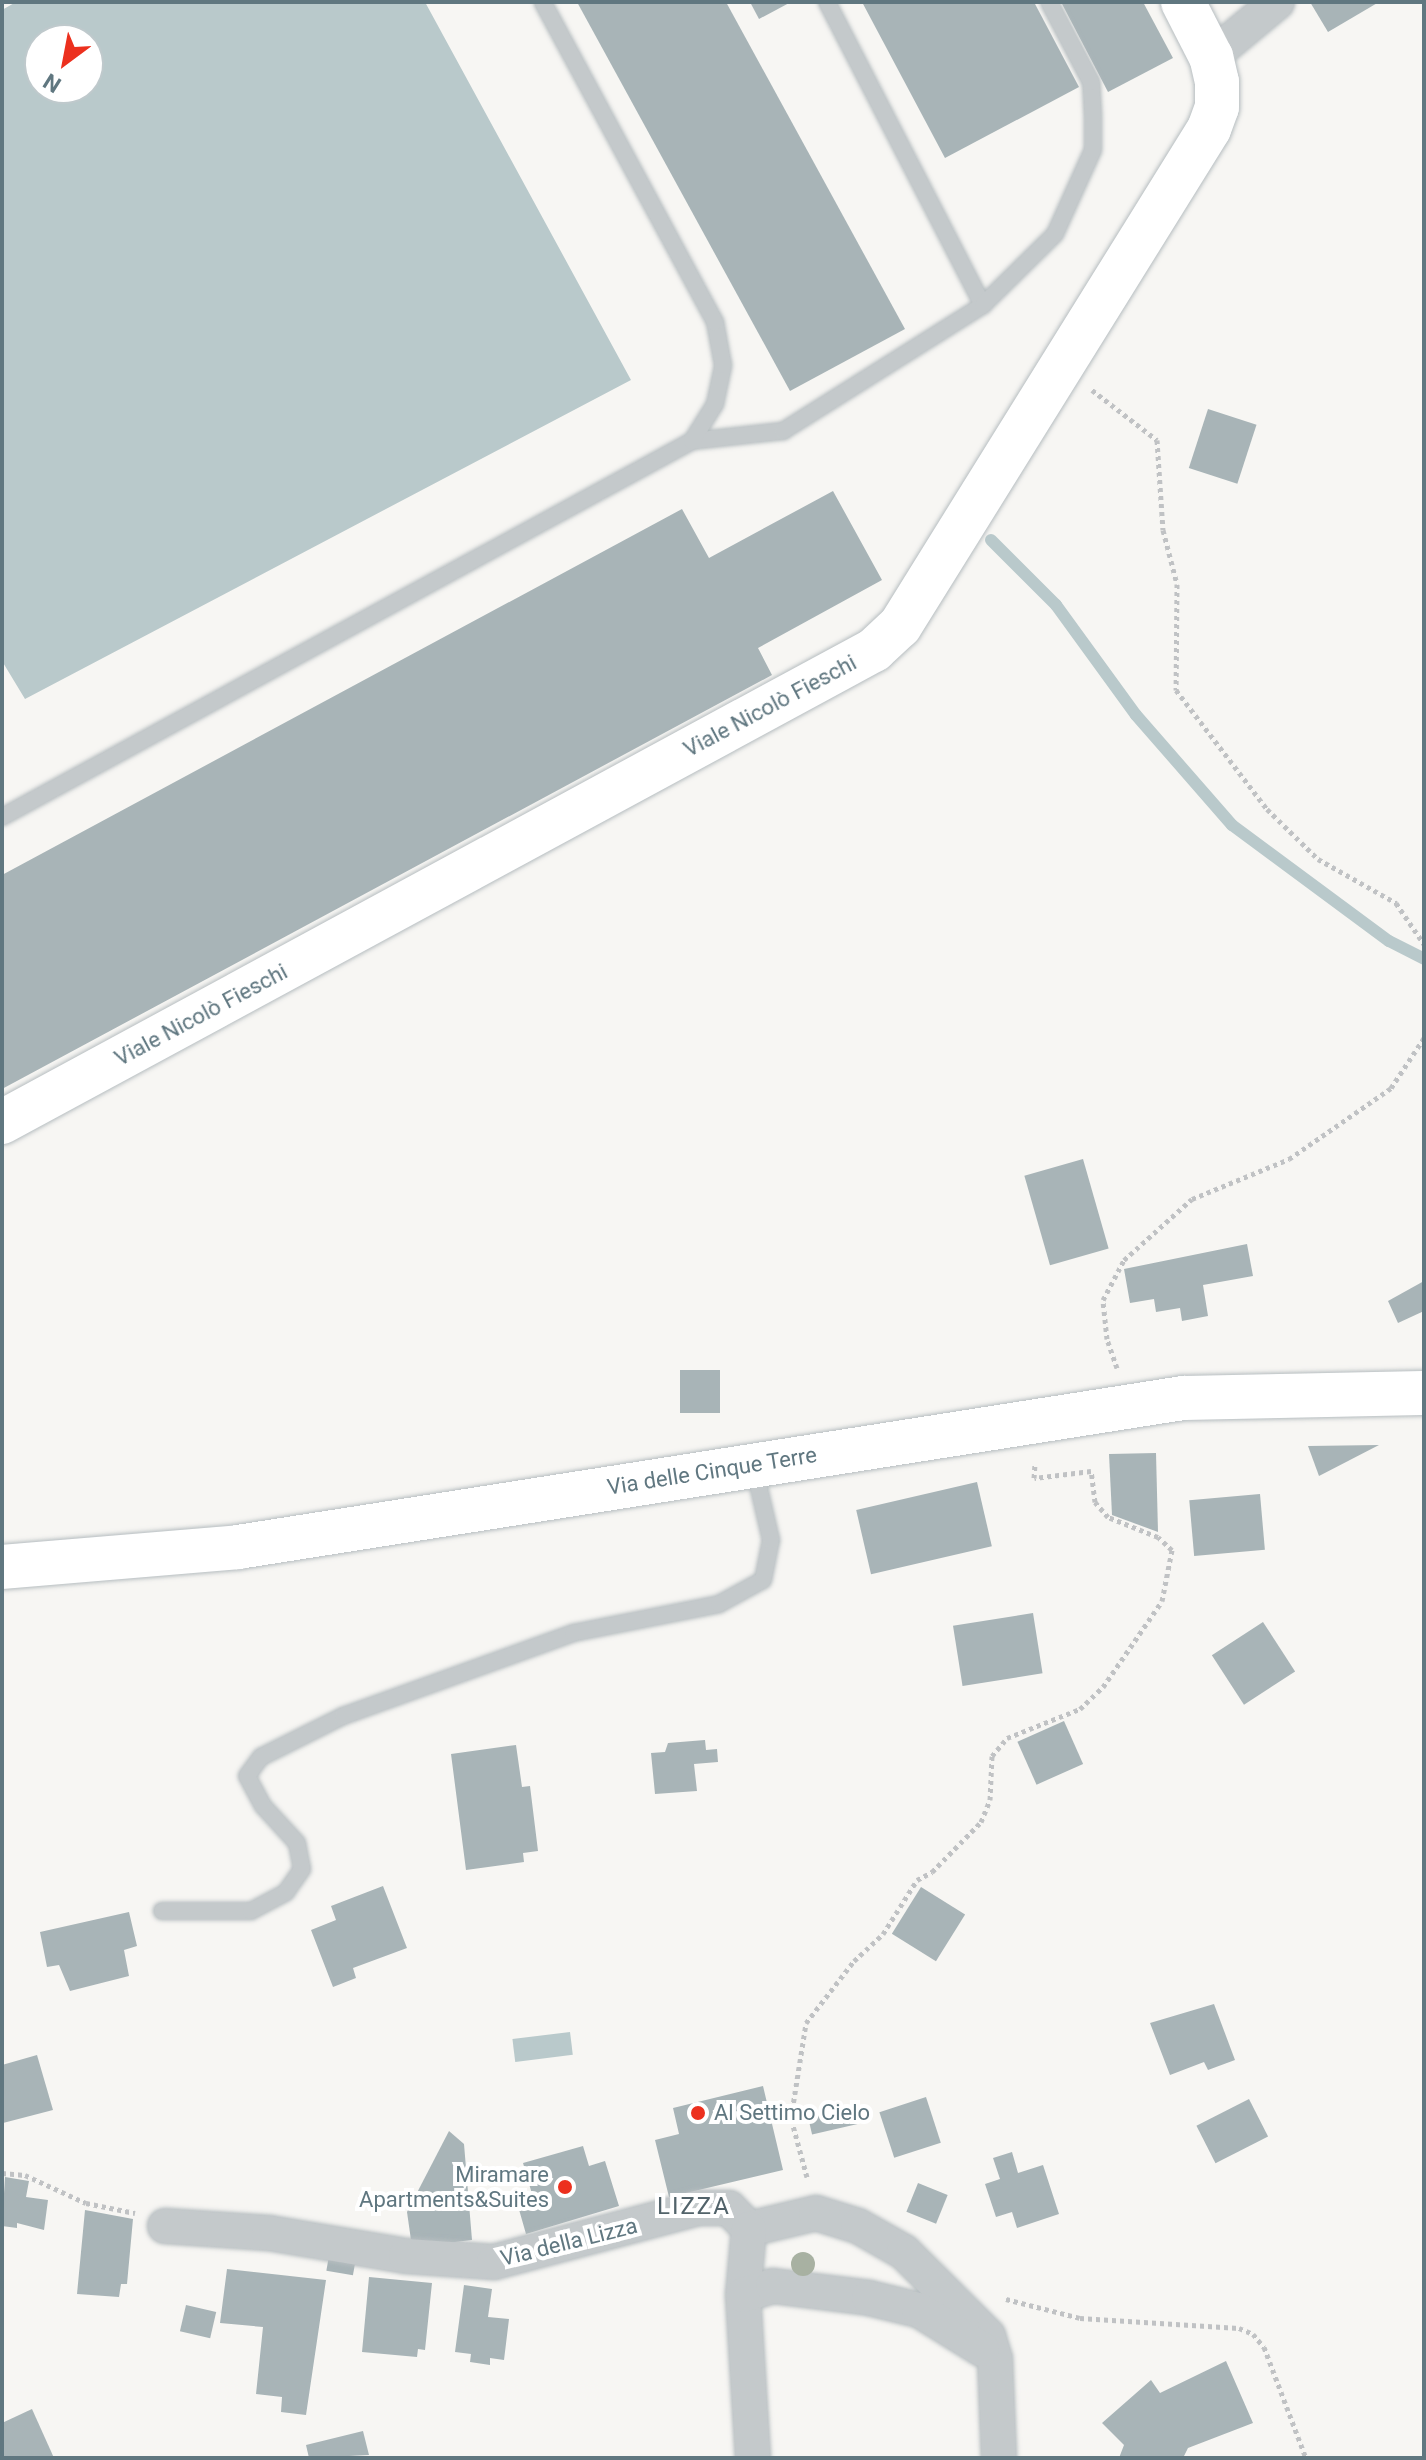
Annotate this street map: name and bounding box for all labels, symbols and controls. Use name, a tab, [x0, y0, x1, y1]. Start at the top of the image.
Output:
north arrow	[24, 24, 104, 104]
text: N	[39, 68, 65, 98]
street label: Viale Nicolò Fieschi	[679, 649, 861, 763]
street label: Viale Nicolò Fieschi	[110, 958, 292, 1072]
street label: Via delle Cinque Terre	[605, 1441, 819, 1501]
place label: Al Settimo Cielo	[714, 2100, 870, 2126]
marker: Al Settimo Cielo	[689, 2104, 707, 2122]
place label: Miramare Apartments&Suites	[359, 2161, 549, 2212]
marker: Miramare Apartments&Suites	[556, 2178, 574, 2196]
district label: LIZZA	[657, 2193, 731, 2221]
street label: Via della Lizza	[498, 2212, 640, 2272]

